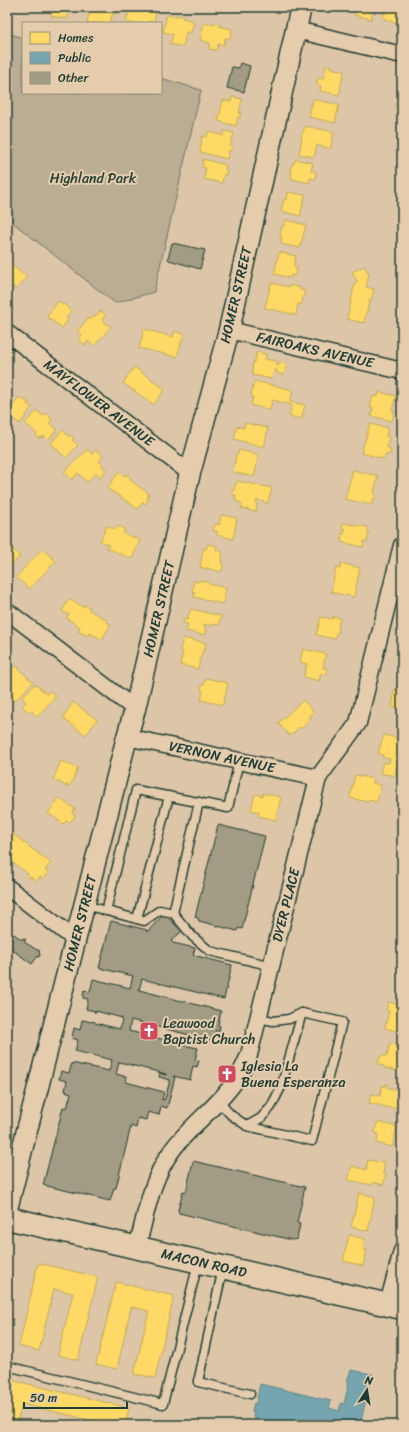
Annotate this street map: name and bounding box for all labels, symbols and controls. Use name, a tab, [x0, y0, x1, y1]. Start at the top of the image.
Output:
legend	[22, 22, 162, 94]
text: Homes	[58, 27, 94, 49]
text: Public	[58, 47, 91, 69]
text: Other	[58, 67, 89, 89]
park label: Highland Park	[50, 166, 137, 191]
street label: HOMER STREET	[213, 243, 260, 346]
street label: FAIROAKS AVENUE	[254, 324, 377, 376]
street label: MAYFLOWER AVENUE	[38, 353, 161, 454]
street label: HOMER STREET	[136, 557, 183, 660]
street label: VERNON AVENUE	[167, 734, 279, 781]
street label: DYER PLACE	[265, 864, 308, 945]
street label: HOMER STREET	[56, 871, 104, 974]
place label: Leawood Baptist Church	[163, 1011, 255, 1052]
church icon: Leawood Baptist Church	[138, 1020, 160, 1042]
place label: Iglesia La Buena Esperanza	[240, 1054, 346, 1095]
church icon: Iglesia La Buena Esperanza	[216, 1063, 238, 1085]
street label: MACON ROAD	[159, 1241, 250, 1285]
north arrow	[347, 1370, 387, 1410]
text: N	[362, 1370, 375, 1391]
scale bar	[24, 1384, 127, 1410]
text: 50 m	[30, 1387, 57, 1409]

